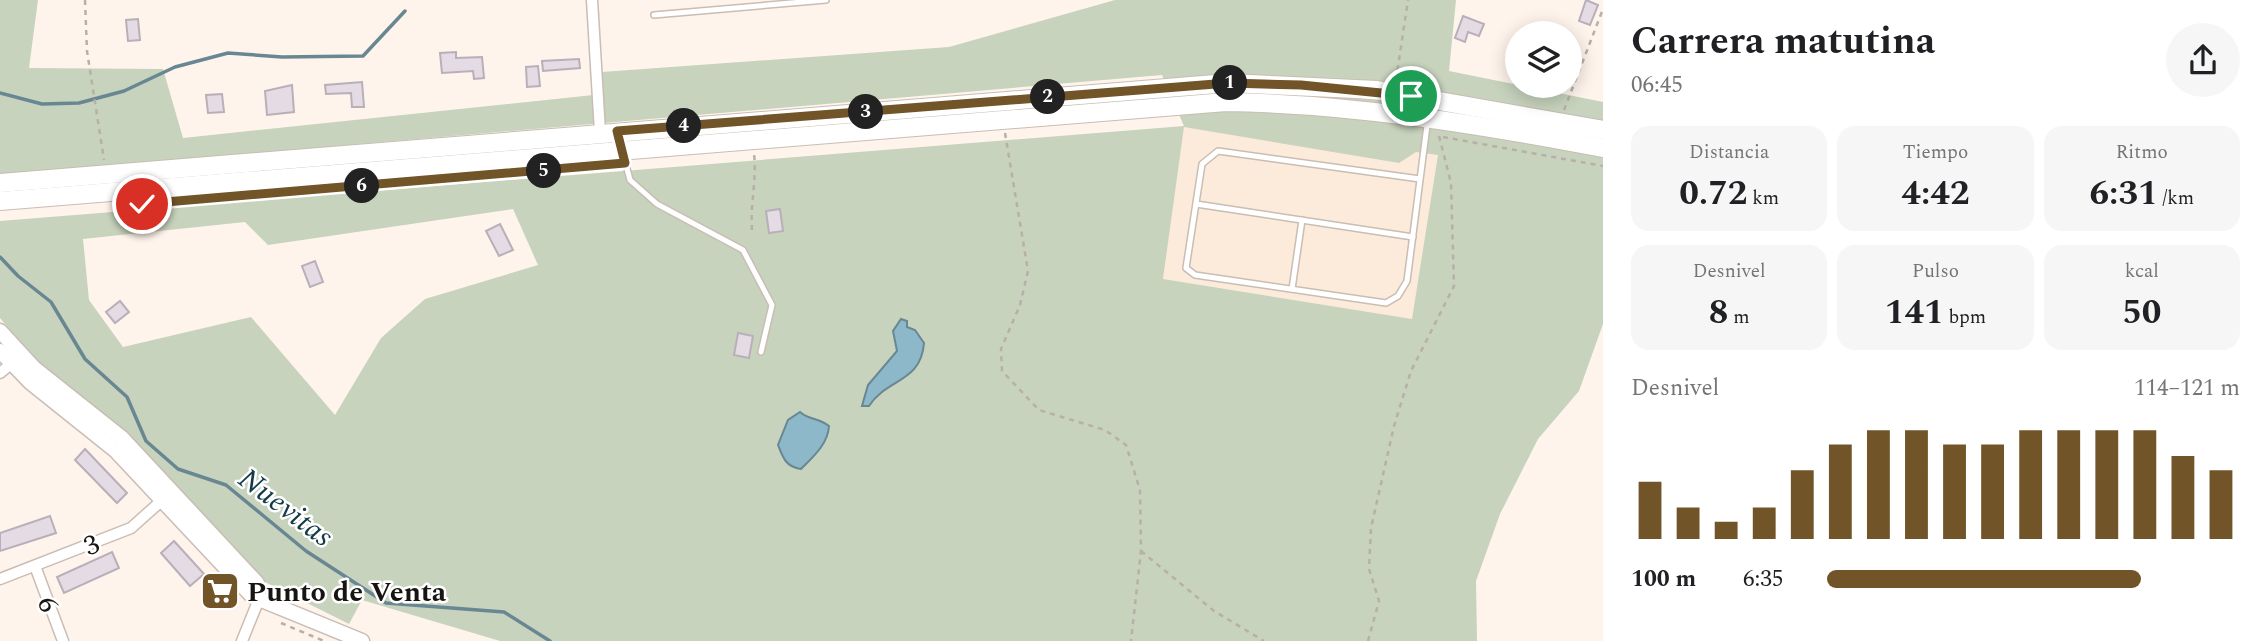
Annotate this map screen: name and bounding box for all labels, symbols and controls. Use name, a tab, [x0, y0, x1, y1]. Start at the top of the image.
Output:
text: Carrera matutina	[1631, 13, 1935, 71]
map controls	[1505, 21, 1582, 98]
button: layers	[1505, 21, 1582, 98]
button: share	[2166, 23, 2240, 97]
pin: 1	[1212, 66, 1248, 100]
pin	[1381, 66, 1441, 126]
text: 1	[1224, 68, 1235, 97]
text: 06:45	[1631, 68, 1683, 103]
icon: arrive	[1392, 77, 1430, 115]
pin: 2	[1030, 80, 1066, 114]
text: 2	[1042, 82, 1053, 111]
pin: 3	[848, 94, 884, 130]
text: 3	[860, 97, 871, 126]
pin: 4	[666, 108, 702, 144]
text: 4	[678, 111, 689, 140]
text: Distancia	[1689, 138, 1769, 167]
text: Tiempo	[1903, 138, 1968, 167]
text: Ritmo	[2116, 138, 2168, 167]
pin: 5	[526, 154, 562, 188]
text: 5	[538, 156, 549, 185]
text: 0.72	[1679, 167, 1747, 220]
text: 4:42	[1901, 167, 1970, 220]
text: 6:31	[2089, 167, 2158, 220]
pin: 6	[344, 168, 380, 204]
text: 6	[356, 171, 367, 200]
pin	[112, 174, 172, 234]
text: km	[1747, 184, 1779, 213]
text: /km	[2158, 184, 2194, 213]
icon: check	[123, 185, 161, 223]
text: Desnivel	[1693, 257, 1766, 286]
text: Pulso	[1912, 257, 1959, 286]
text: kcal	[2125, 257, 2159, 286]
text: 8	[1709, 286, 1728, 339]
text: 141	[1885, 286, 1944, 339]
text: 50	[2122, 286, 2161, 339]
text: m	[1728, 303, 1750, 332]
text: bpm	[1944, 303, 1986, 332]
text: Desnivel	[1631, 371, 1719, 406]
text: 114–121 m	[2134, 371, 2240, 406]
water label: Nuevitas	[228, 457, 343, 559]
street label: 3	[77, 523, 106, 568]
text: 100 m	[1631, 562, 1696, 597]
text: 6:35	[1743, 562, 1783, 597]
supermarket icon: Punto de Venta	[199, 570, 241, 612]
place label: Punto de Venta	[247, 571, 447, 614]
street label: 6	[25, 590, 70, 619]

